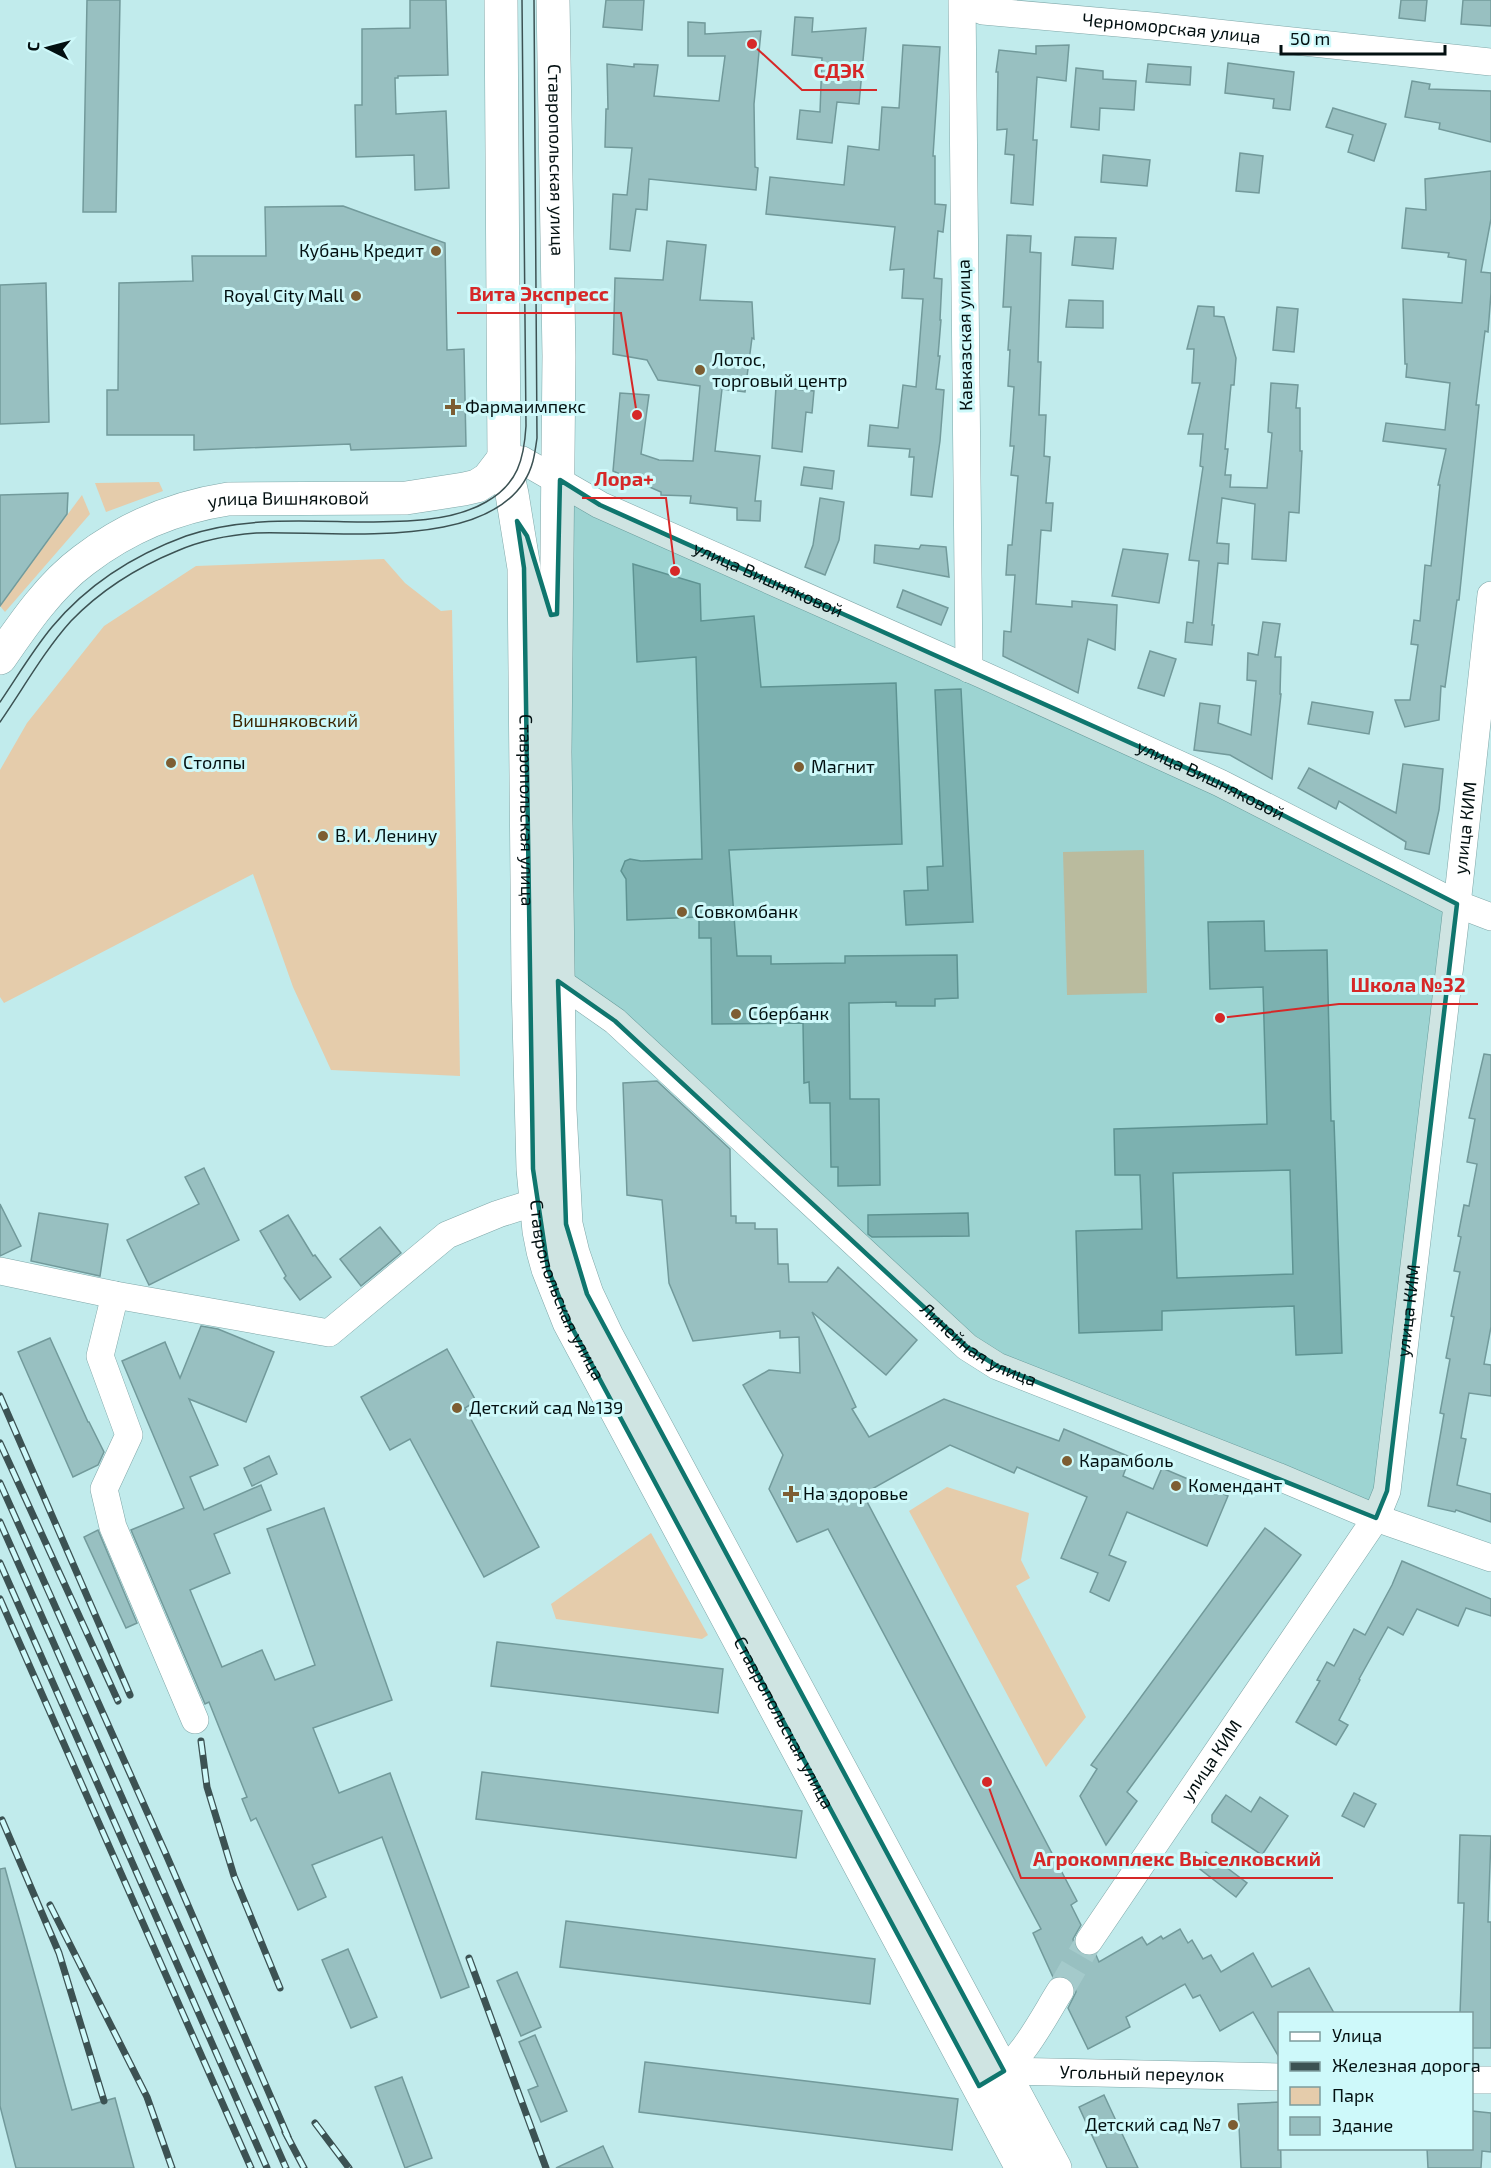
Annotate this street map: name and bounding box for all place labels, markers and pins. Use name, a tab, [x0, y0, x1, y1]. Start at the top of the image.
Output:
callout: СДЭК	[802, 52, 877, 90]
place label: Кубань Кредит	[299, 239, 424, 261]
marker: Кубань Кредит	[429, 244, 443, 258]
callout: Вита Экспресс	[457, 275, 621, 313]
place label: Royal City Mall	[224, 284, 345, 306]
marker: Royal City Mall	[349, 289, 363, 303]
place label: Лотос, торговый центр	[712, 348, 848, 391]
marker: Лотос, торговый центр	[693, 363, 707, 377]
place label: Фармаимпекс	[465, 395, 586, 417]
marker: Фармаимпекс	[446, 400, 460, 414]
callout: Лора+	[582, 460, 666, 498]
place label: Столпы	[183, 751, 246, 773]
place label: Магнит	[811, 755, 875, 777]
marker: Столпы	[164, 756, 178, 770]
marker: Магнит	[792, 760, 806, 774]
place label: В. И. Ленину	[335, 824, 438, 846]
marker: В. И. Ленину	[316, 829, 330, 843]
place label: Совкомбанк	[694, 900, 798, 922]
marker: Совкомбанк	[675, 905, 689, 919]
callout: Школа №32	[1339, 966, 1478, 1004]
place label: Сбербанк	[748, 1002, 830, 1024]
marker: Сбербанк	[729, 1007, 743, 1021]
place label: Детский сад №139	[469, 1396, 623, 1418]
marker: Детский сад №139	[450, 1401, 464, 1415]
place label: Карамболь	[1079, 1449, 1174, 1471]
marker: Карамболь	[1060, 1454, 1074, 1468]
place label: Комендант	[1188, 1474, 1283, 1496]
marker: Комендант	[1169, 1479, 1183, 1493]
place label: На здоровье	[803, 1482, 908, 1504]
marker: На здоровье	[784, 1487, 798, 1501]
callout: Агрокомплекс Выселковский	[1021, 1840, 1333, 1878]
place label: Детский сад №7	[1085, 2113, 1221, 2135]
marker: Детский сад №7	[1226, 2118, 1240, 2132]

